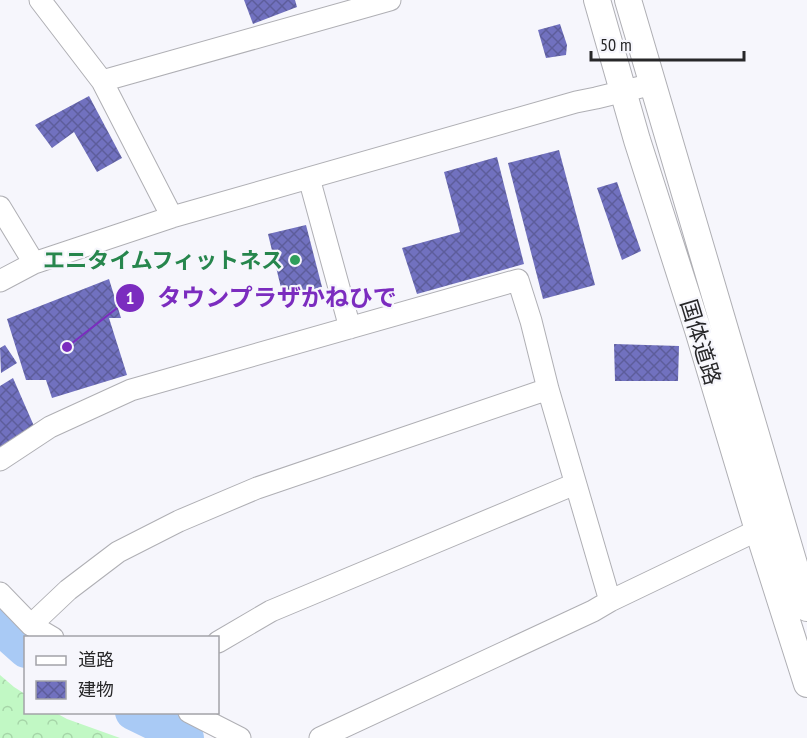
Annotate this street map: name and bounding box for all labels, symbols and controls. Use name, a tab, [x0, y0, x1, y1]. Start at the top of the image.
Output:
scale bar	[591, 24, 744, 62]
text: 50 m	[600, 33, 632, 56]
place label: エニタイムフィットネス	[43, 246, 283, 274]
marker: エニタイムフィットネス	[288, 253, 302, 267]
callout: タウンプラザかねひで	[115, 277, 409, 319]
text: タウンプラザかねひで	[157, 282, 397, 313]
text: 1	[126, 286, 134, 309]
street label: 国体道路	[675, 296, 727, 388]
legend	[24, 636, 219, 714]
text: 道路	[78, 648, 114, 671]
text: 建物	[78, 678, 114, 701]

